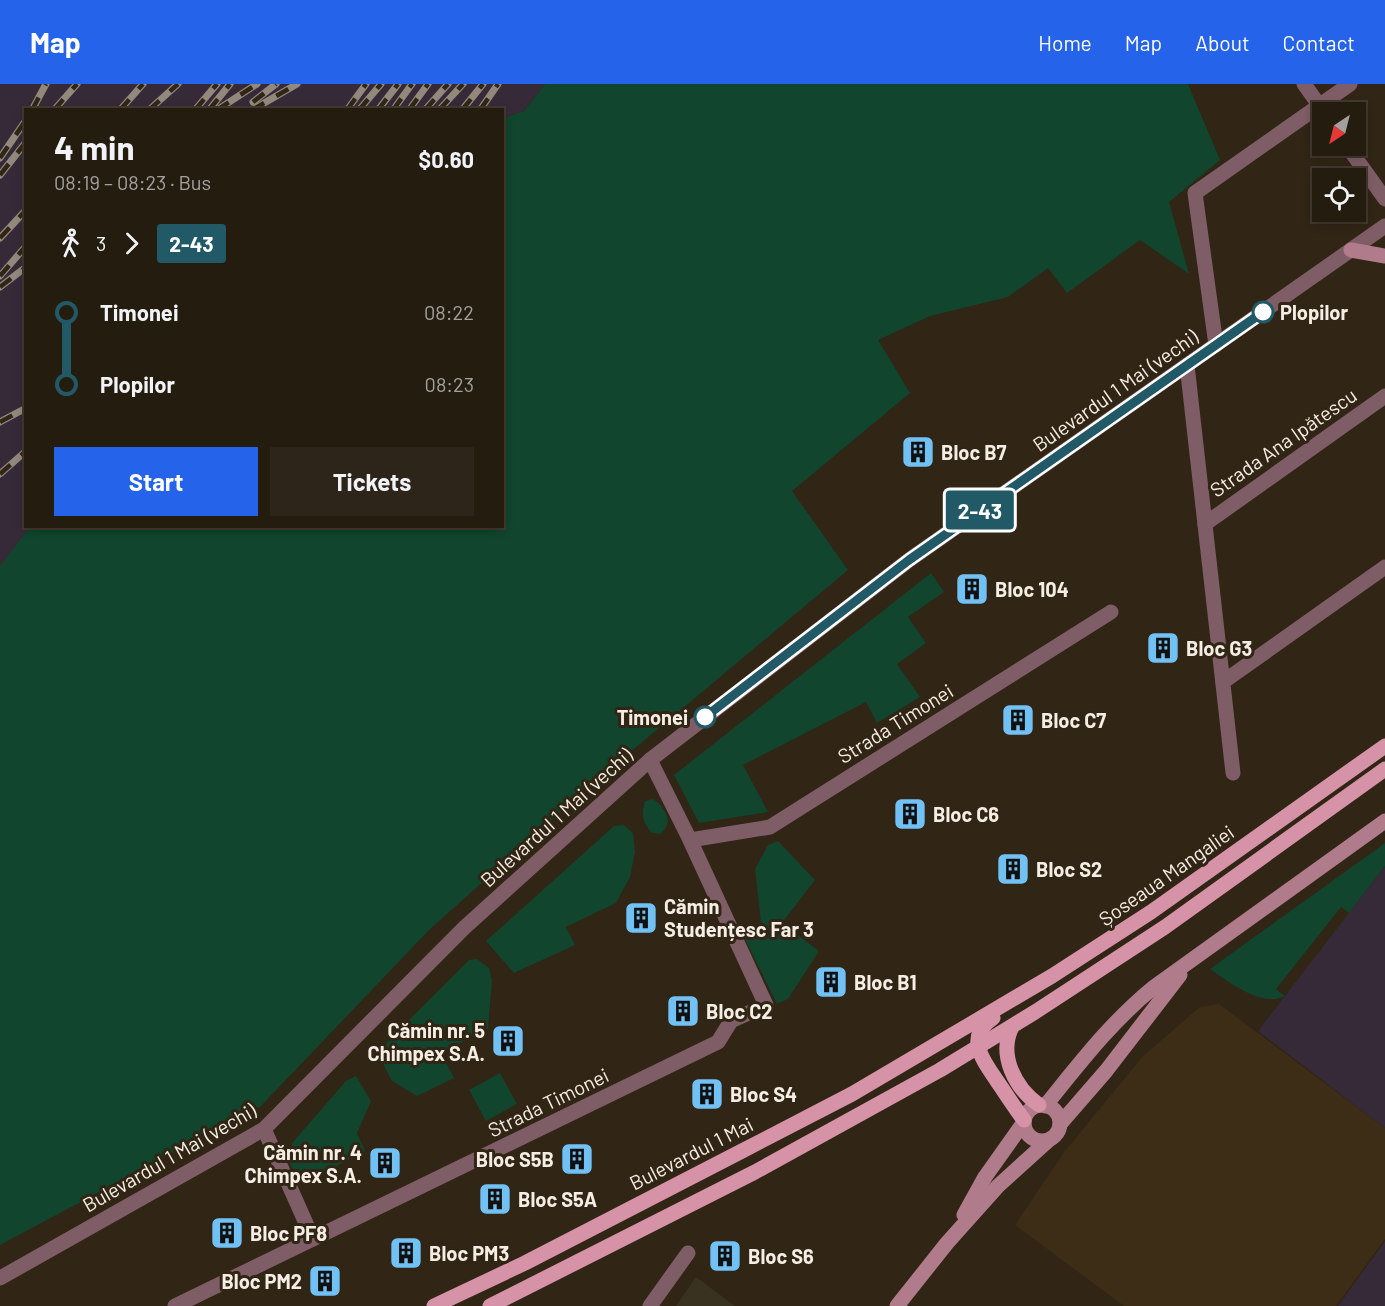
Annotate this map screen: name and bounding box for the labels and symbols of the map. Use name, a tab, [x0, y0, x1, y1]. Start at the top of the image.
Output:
north arrow	[1312, 102, 1366, 156]
place label: Plopilor	[1280, 300, 1348, 324]
marker: Plopilor	[1252, 301, 1274, 323]
street label: Bulevardul 1 Mai (vechi)	[1028, 323, 1203, 456]
street label: Strada Ana Ipătescu	[1205, 382, 1361, 502]
building icon: Bloc B7	[900, 434, 936, 470]
place label: Bloc B7	[941, 440, 1007, 464]
line badge: 2-43	[938, 490, 1022, 530]
building icon: Bloc 104	[954, 571, 990, 607]
place label: Bloc 104	[995, 577, 1069, 601]
building icon: Bloc G3	[1145, 630, 1181, 666]
place label: Bloc G3	[1186, 636, 1252, 660]
street label: Strada Timonei	[833, 678, 957, 768]
building icon: Bloc C7	[1000, 702, 1036, 738]
place label: Timonei	[617, 705, 688, 729]
marker: Timonei	[694, 706, 716, 728]
place label: Bloc C7	[1041, 708, 1106, 732]
street label: Bulevardul 1 Mai (vechi)	[475, 742, 637, 892]
building icon: Bloc C6	[892, 796, 928, 832]
place label: Bloc C6	[933, 802, 999, 826]
street label: Șoseaua Mangaliei	[1094, 819, 1238, 931]
building icon: Bloc S2	[995, 851, 1031, 887]
place label: Bloc S2	[1036, 857, 1102, 881]
place label: Cămin Studențesc Far 3	[664, 894, 814, 941]
building icon: Cămin Studențesc Far 3	[623, 900, 659, 936]
building icon: Bloc B1	[813, 964, 849, 1000]
place label: Bloc B1	[854, 970, 917, 994]
building icon: Bloc C2	[665, 993, 701, 1029]
place label: Bloc C2	[706, 999, 773, 1023]
place label: Cămin nr. 5 Chimpex S.A.	[368, 1018, 485, 1065]
building icon: Cămin nr. 5 Chimpex S.A.	[490, 1023, 526, 1059]
street label: Strada Timonei	[484, 1062, 612, 1142]
building icon: Bloc S4	[689, 1076, 725, 1112]
place label: Bloc S4	[730, 1082, 797, 1106]
street label: Bulevardul 1 Mai (vechi)	[78, 1097, 261, 1216]
street label: Bulevardul 1 Mai	[625, 1112, 757, 1194]
place label: Cămin nr. 4 Chimpex S.A.	[245, 1140, 362, 1187]
building icon: Bloc S5B	[559, 1141, 595, 1177]
building icon: Cămin nr. 4 Chimpex S.A.	[367, 1145, 403, 1181]
place label: Bloc S5B	[476, 1147, 554, 1171]
building icon: Bloc S5A	[477, 1181, 513, 1217]
place label: Bloc S5A	[518, 1187, 597, 1211]
building icon: Bloc PF8	[209, 1215, 245, 1251]
place label: Bloc PF8	[250, 1221, 327, 1245]
building icon: Bloc PM3	[388, 1235, 424, 1271]
building icon: Bloc S6	[707, 1238, 743, 1274]
place label: Bloc PM3	[429, 1241, 509, 1265]
place label: Bloc S6	[748, 1244, 814, 1268]
building icon: Bloc PM2	[307, 1263, 343, 1299]
place label: Bloc PM2	[221, 1269, 302, 1293]

